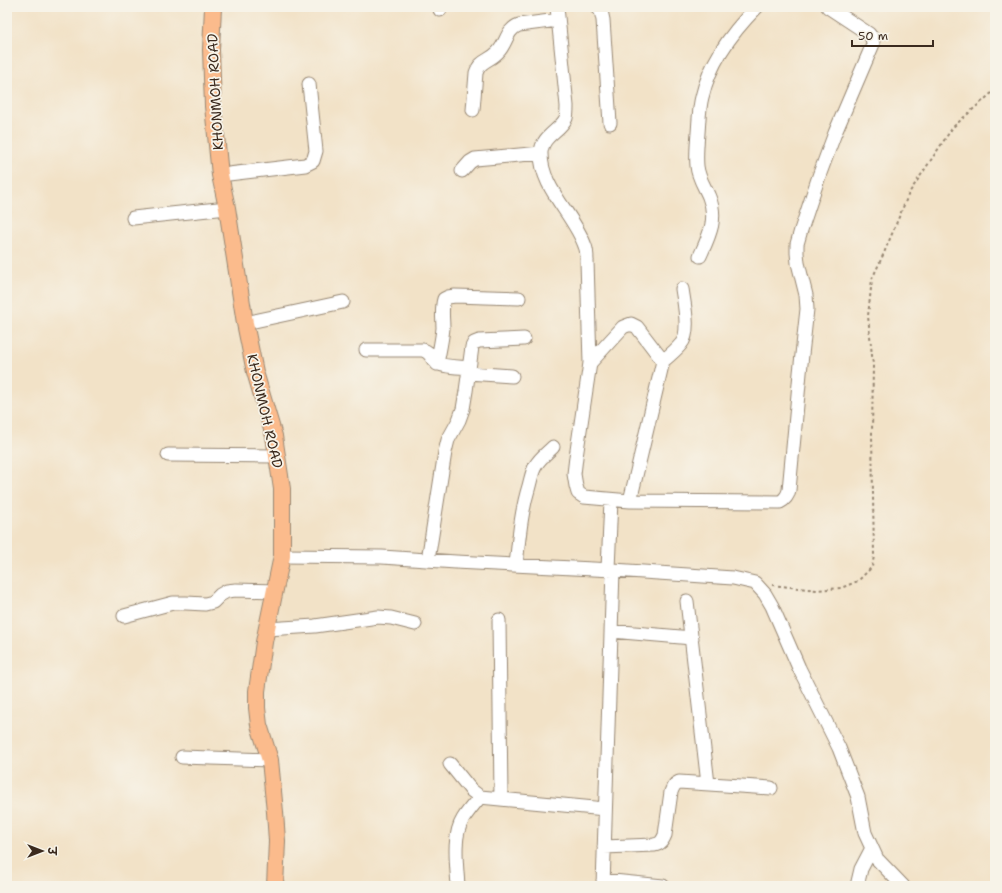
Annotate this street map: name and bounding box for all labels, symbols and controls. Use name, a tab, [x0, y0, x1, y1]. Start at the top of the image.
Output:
scale bar	[852, 22, 933, 48]
text: 50 m	[858, 28, 888, 44]
street label: KHONMOH ROAD	[203, 33, 227, 151]
street label: KHONMOH ROAD	[243, 352, 287, 470]
north arrow	[22, 831, 62, 871]
text: उ	[44, 846, 59, 856]

